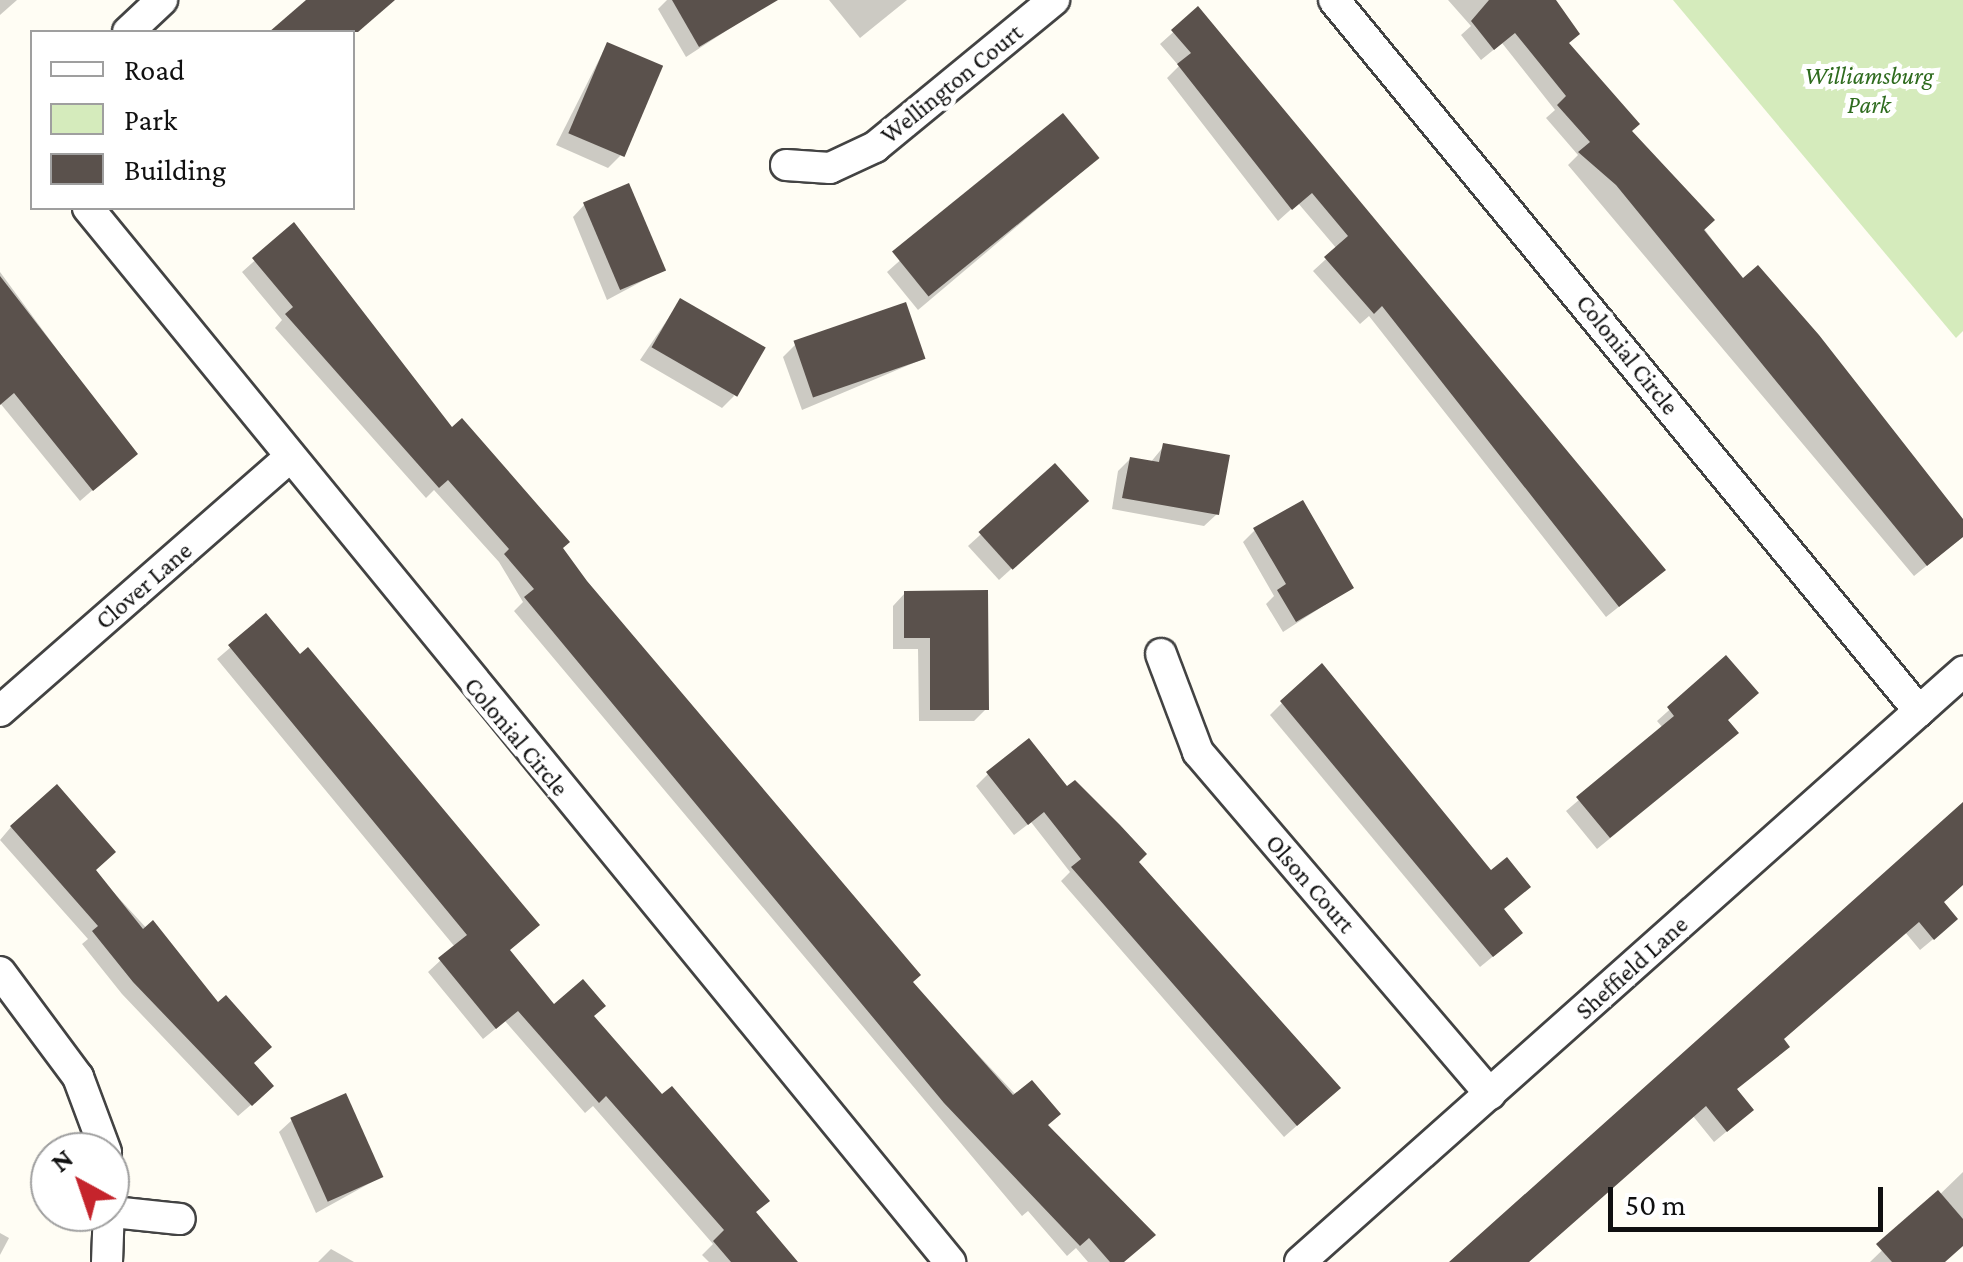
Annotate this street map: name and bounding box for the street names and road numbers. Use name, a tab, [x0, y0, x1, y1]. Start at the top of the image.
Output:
street label: Wellington Court	[875, 18, 1029, 150]
street label: Colonial Circle	[1569, 289, 1685, 421]
street label: Clover Lane	[90, 536, 198, 636]
street label: Colonial Circle	[458, 671, 574, 803]
street label: Olson Court	[1259, 828, 1361, 940]
street label: Sheffield Lane	[1570, 910, 1694, 1026]

